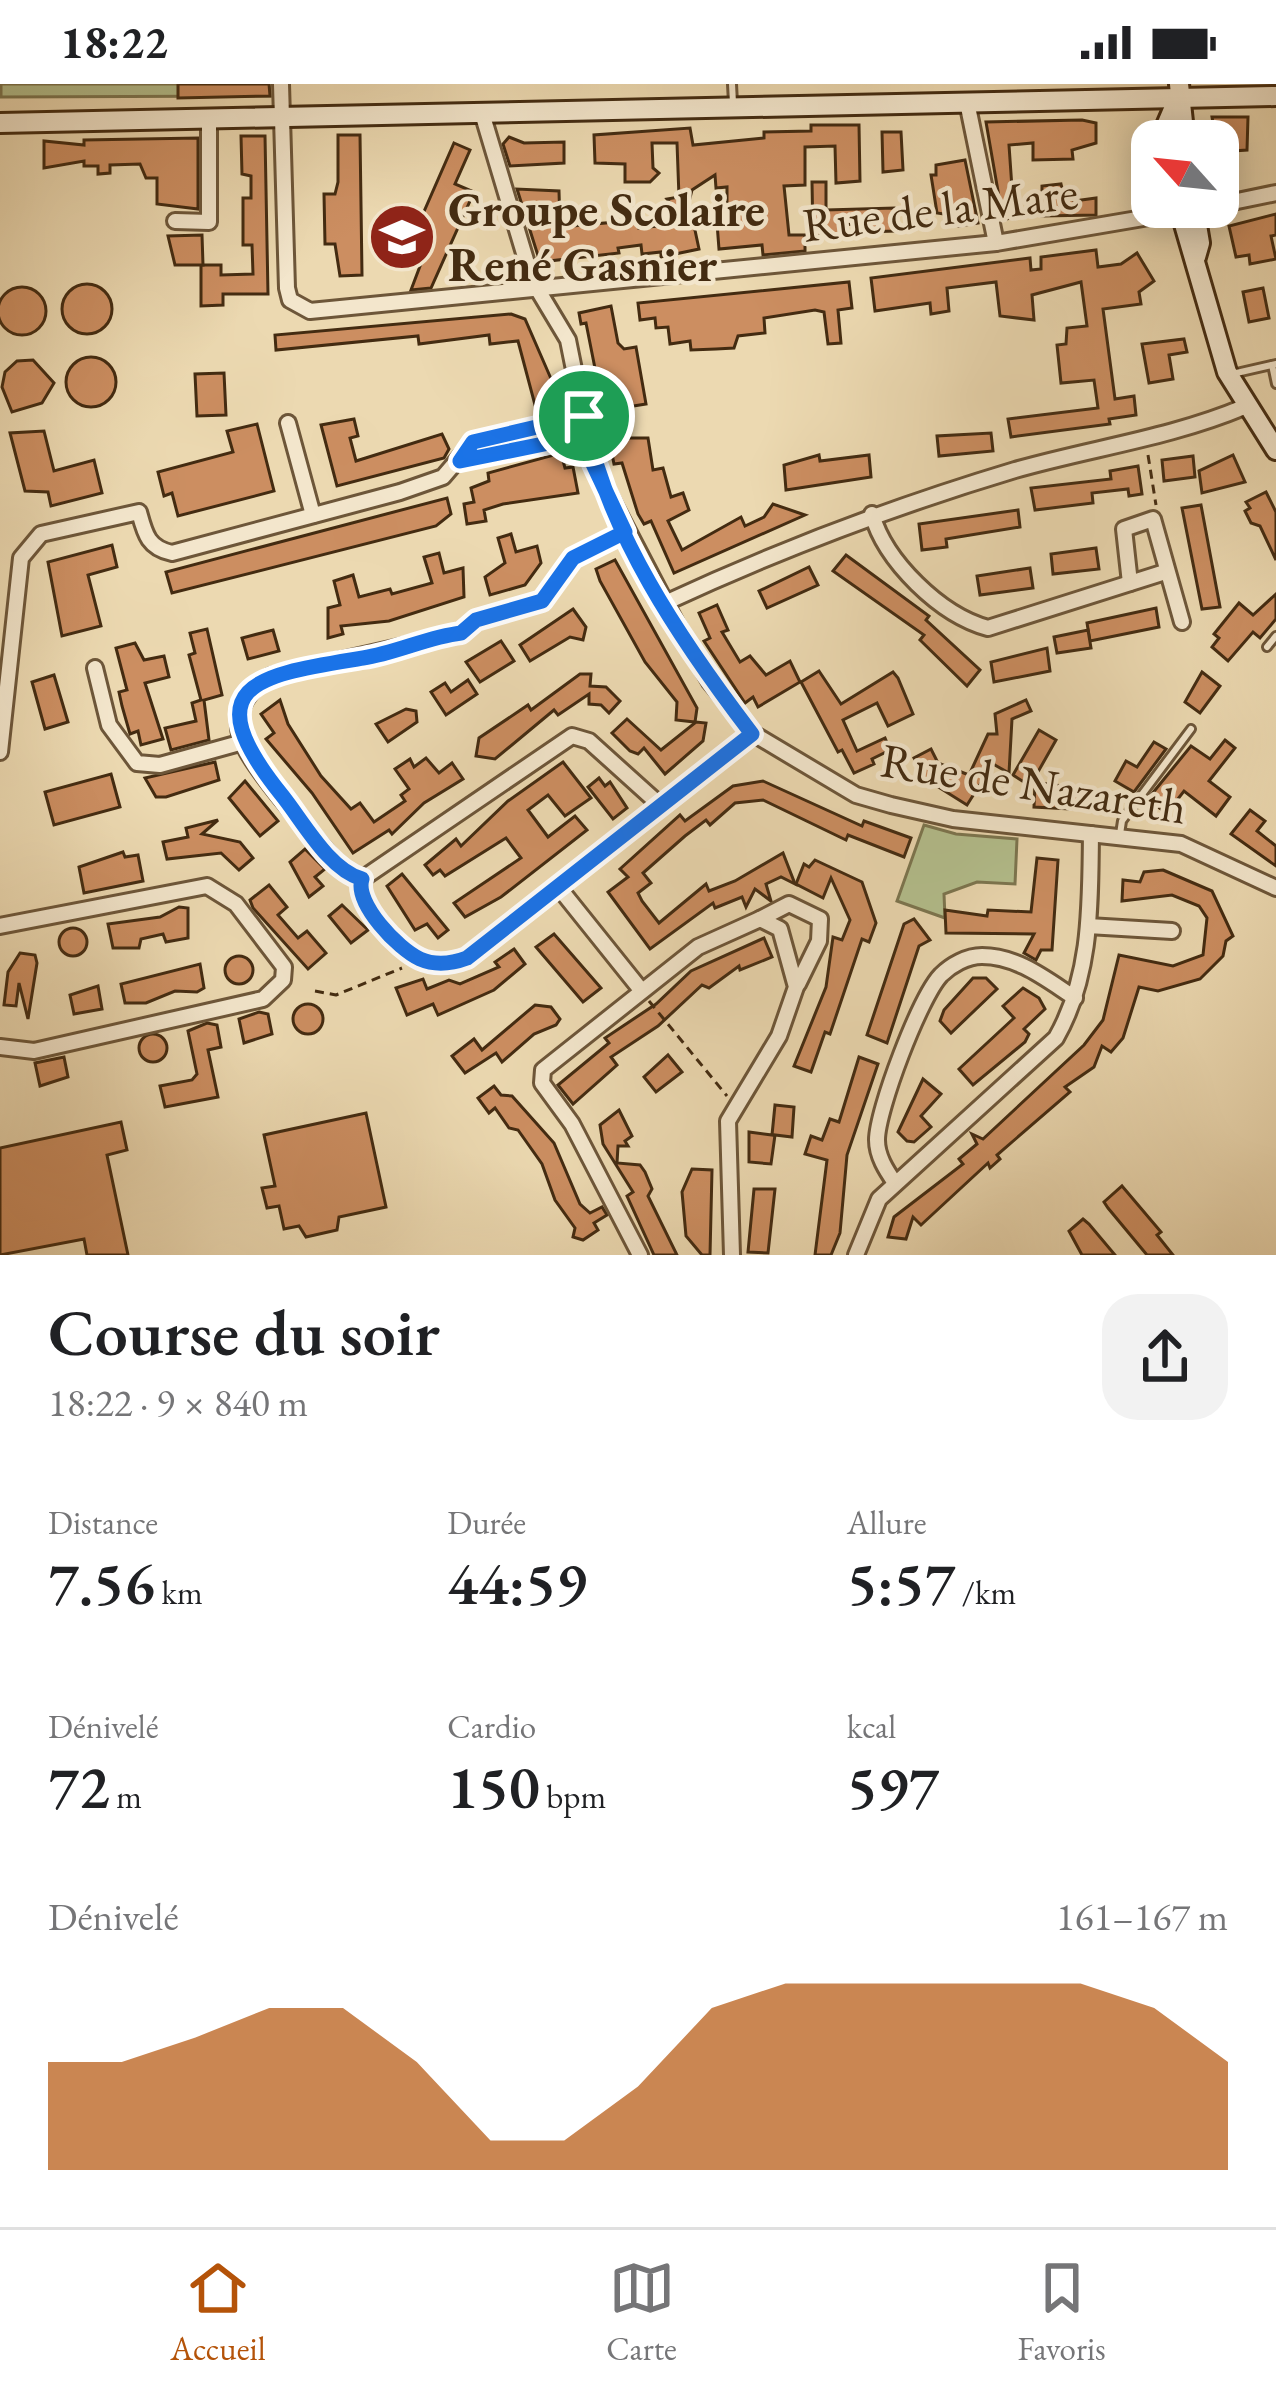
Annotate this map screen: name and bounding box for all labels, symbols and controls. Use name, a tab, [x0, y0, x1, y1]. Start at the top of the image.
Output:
text: 18:22	[60, 13, 168, 71]
north arrow	[1131, 120, 1239, 228]
map controls	[1131, 120, 1239, 228]
street label: Rue de la Mare	[799, 160, 1081, 256]
place label: Groupe Scolaire René Gasnier	[448, 178, 765, 295]
school or university icon: Groupe Scolaire René Gasnier	[367, 202, 437, 272]
pin	[533, 365, 635, 467]
icon: arrive	[551, 383, 617, 449]
street label: Rue de Nazareth	[877, 728, 1191, 838]
text: Course du soir	[48, 1289, 440, 1375]
button: share	[1102, 1294, 1228, 1420]
text: 18:22 · 9 × 840 m	[48, 1377, 308, 1428]
text: Distance	[48, 1501, 158, 1544]
text: Durée	[447, 1501, 526, 1544]
text: Allure	[847, 1501, 927, 1544]
text: 7.56	[48, 1544, 155, 1622]
text: 44:59	[447, 1544, 587, 1622]
text: 5:57	[847, 1544, 955, 1622]
text: km	[155, 1571, 203, 1614]
text: /km	[955, 1571, 1016, 1614]
text: Dénivelé	[48, 1705, 159, 1748]
text: Cardio	[447, 1705, 536, 1748]
text: kcal	[847, 1705, 896, 1748]
text: 72	[48, 1748, 110, 1826]
text: 150	[447, 1748, 540, 1826]
text: 597	[847, 1748, 939, 1826]
text: m	[110, 1775, 142, 1818]
text: bpm	[540, 1775, 606, 1818]
text: Dénivelé	[48, 1891, 179, 1942]
text: 161–167 m	[1056, 1891, 1228, 1942]
tab: Accueil	[170, 2255, 266, 2370]
tab: Carte	[606, 2255, 677, 2370]
tab: Favoris	[1018, 2255, 1106, 2370]

